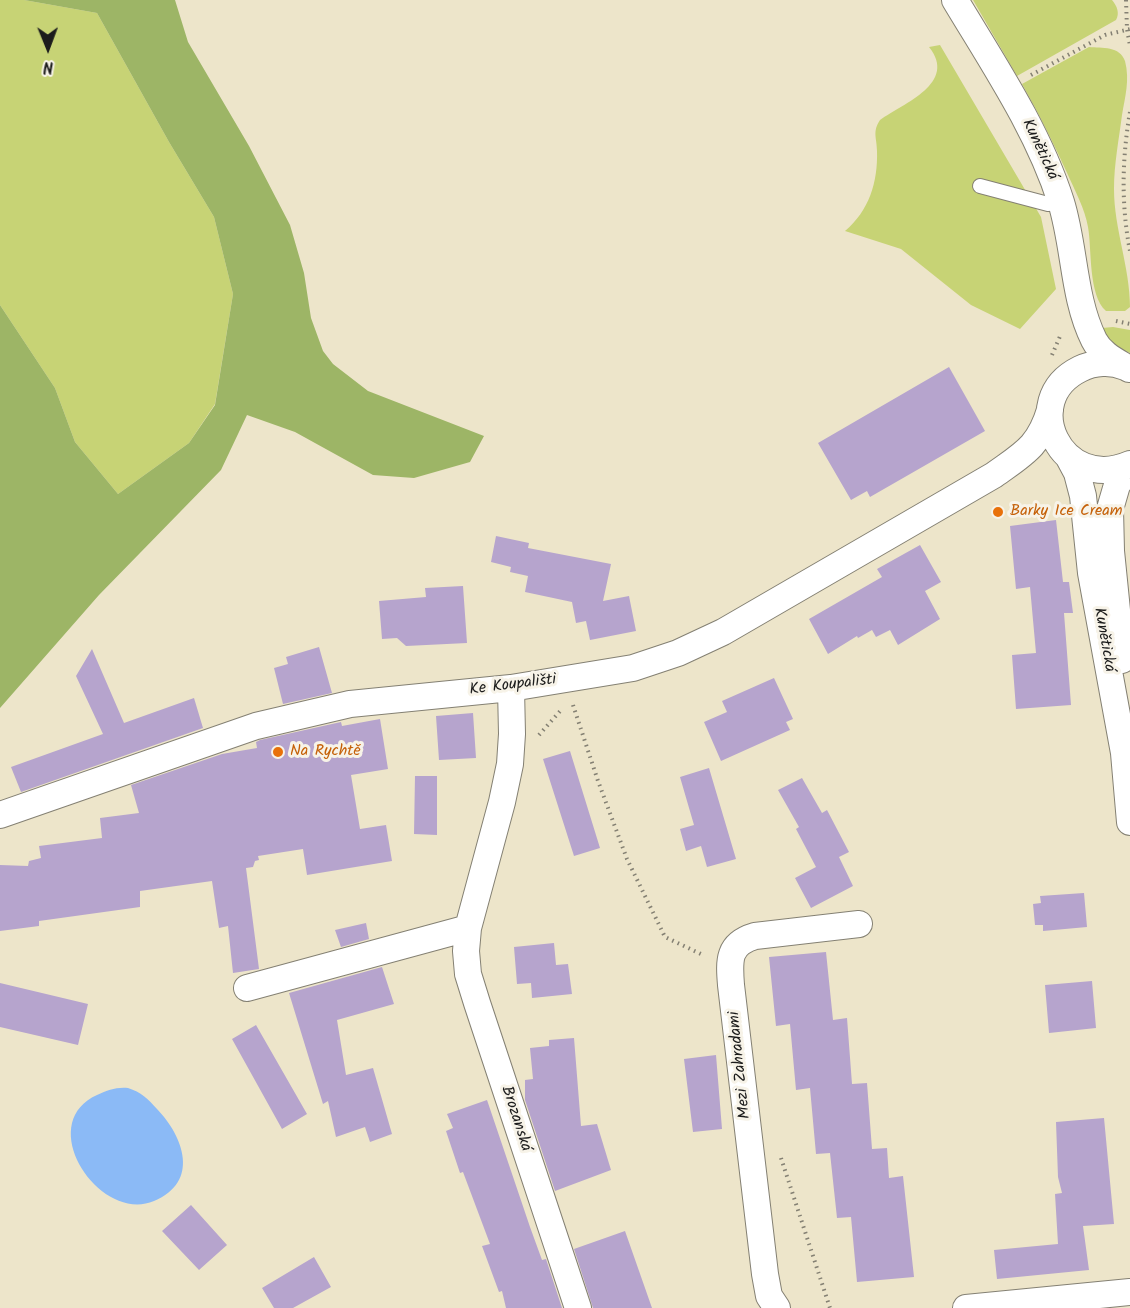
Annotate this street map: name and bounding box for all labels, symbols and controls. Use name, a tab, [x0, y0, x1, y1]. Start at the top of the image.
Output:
north arrow	[18, 18, 78, 78]
text: N	[43, 54, 54, 79]
street label: Kunětická	[1017, 117, 1061, 183]
place label: Barky Ice Cream	[1010, 502, 1122, 522]
marker: Barky Ice Cream	[991, 505, 1005, 519]
street label: Kunětická	[1088, 606, 1118, 674]
street label: Ke Koupališti	[469, 671, 557, 701]
place label: Na Rychtě	[290, 742, 360, 762]
marker: Na Rychtě	[271, 745, 285, 759]
street label: Mezi Zahradami	[726, 1010, 756, 1120]
street label: Brozanská	[495, 1084, 535, 1154]

